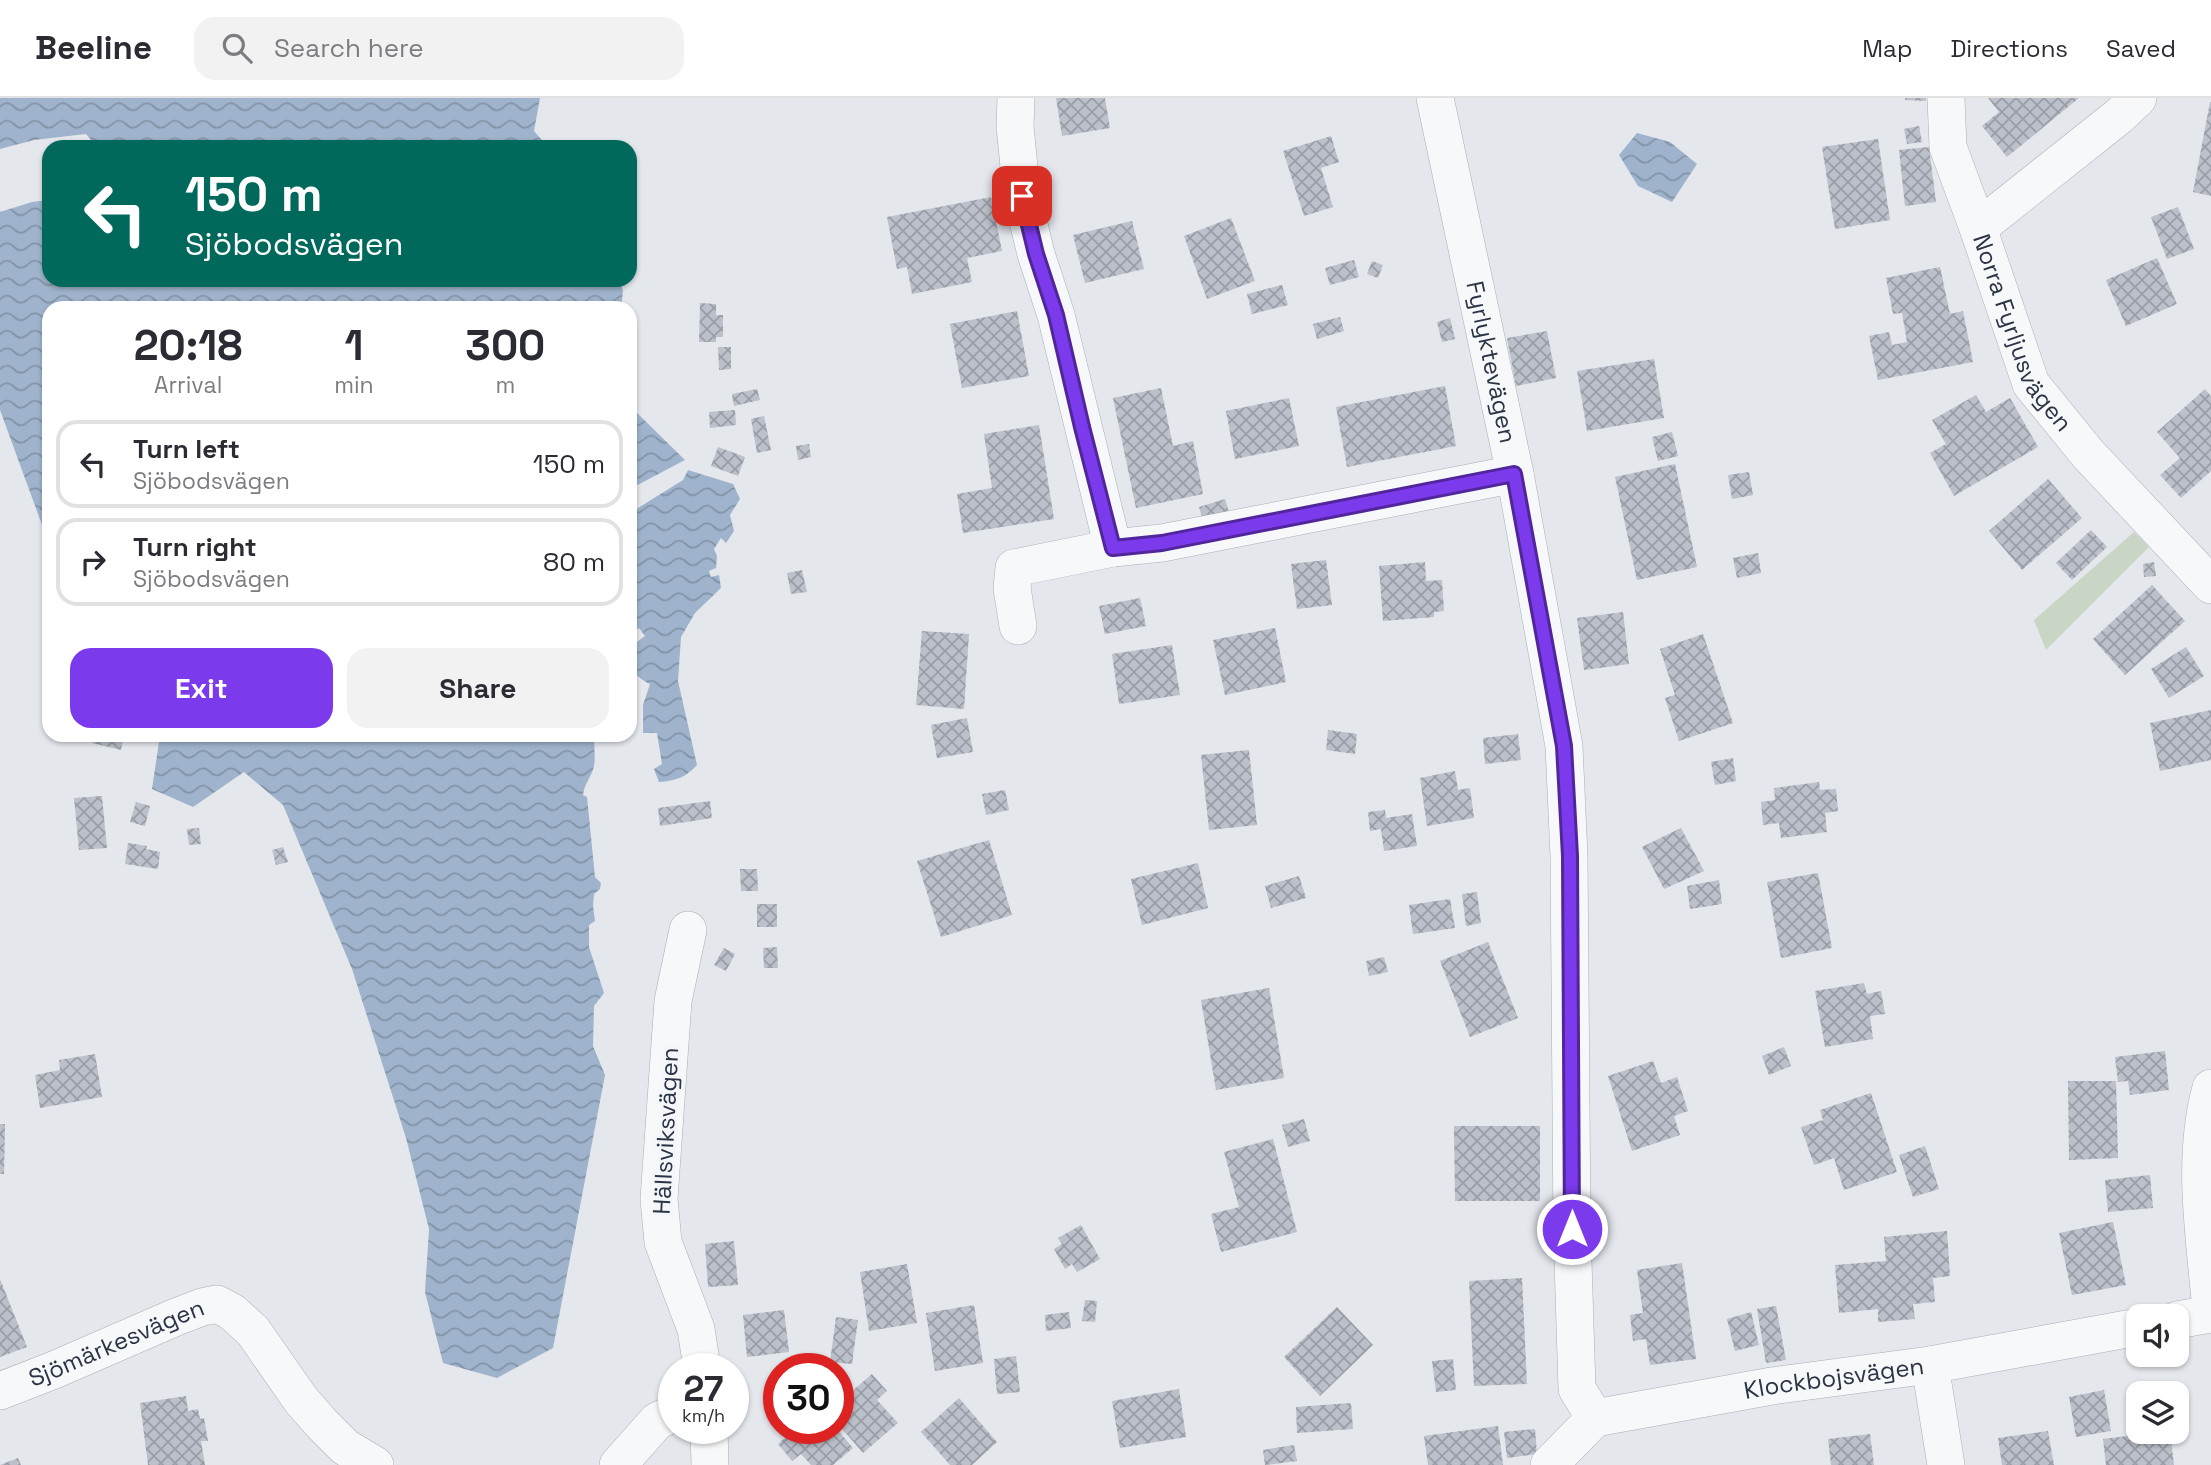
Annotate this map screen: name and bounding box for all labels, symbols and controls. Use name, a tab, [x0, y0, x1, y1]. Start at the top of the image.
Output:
search box	[194, 17, 684, 80]
text: Beeline	[35, 27, 152, 69]
icon: search	[218, 29, 256, 67]
text: Search here	[274, 31, 424, 65]
text: Map	[1862, 33, 1912, 64]
text: Directions	[1950, 33, 2068, 64]
text: Saved	[2106, 33, 2176, 64]
text: 150 m	[185, 163, 323, 225]
pin	[992, 166, 1052, 226]
icon: left	[70, 168, 161, 259]
icon: arrive	[1003, 177, 1041, 215]
text: Sjöbodsvägen	[185, 224, 403, 264]
street label: Norra Fyrljusvägen	[1966, 230, 2079, 438]
street label: Fyrlyktevägen	[1459, 278, 1524, 446]
text: 20:18	[134, 319, 243, 372]
text: 1	[344, 319, 363, 372]
text: 300	[465, 319, 545, 372]
text: Arrival	[154, 370, 222, 400]
text: min	[334, 370, 374, 400]
text: m	[495, 370, 515, 400]
text: Turn left	[133, 432, 240, 466]
icon: left	[74, 445, 112, 483]
text: 150 m	[533, 447, 605, 481]
text: Sjöbodsvägen	[133, 466, 290, 496]
text: Turn right	[133, 530, 257, 564]
icon: right	[74, 543, 112, 581]
text: 80 m	[543, 545, 605, 579]
text: Sjöbodsvägen	[133, 564, 290, 594]
button: Exit	[70, 648, 333, 728]
button: Share	[347, 648, 609, 728]
street label: Hällsviksvägen	[646, 1047, 685, 1215]
position arrow	[1535, 1192, 1609, 1266]
street label: Sjömärkesvägen	[24, 1292, 209, 1393]
map controls	[2126, 1304, 2189, 1444]
button: sound	[2126, 1304, 2189, 1367]
street label: Klockbojsvägen	[1741, 1350, 1926, 1406]
speed limit sign: 30	[763, 1353, 854, 1444]
text: 27	[684, 1367, 723, 1411]
button: layers	[2126, 1381, 2189, 1444]
text: km/h	[682, 1404, 725, 1427]

